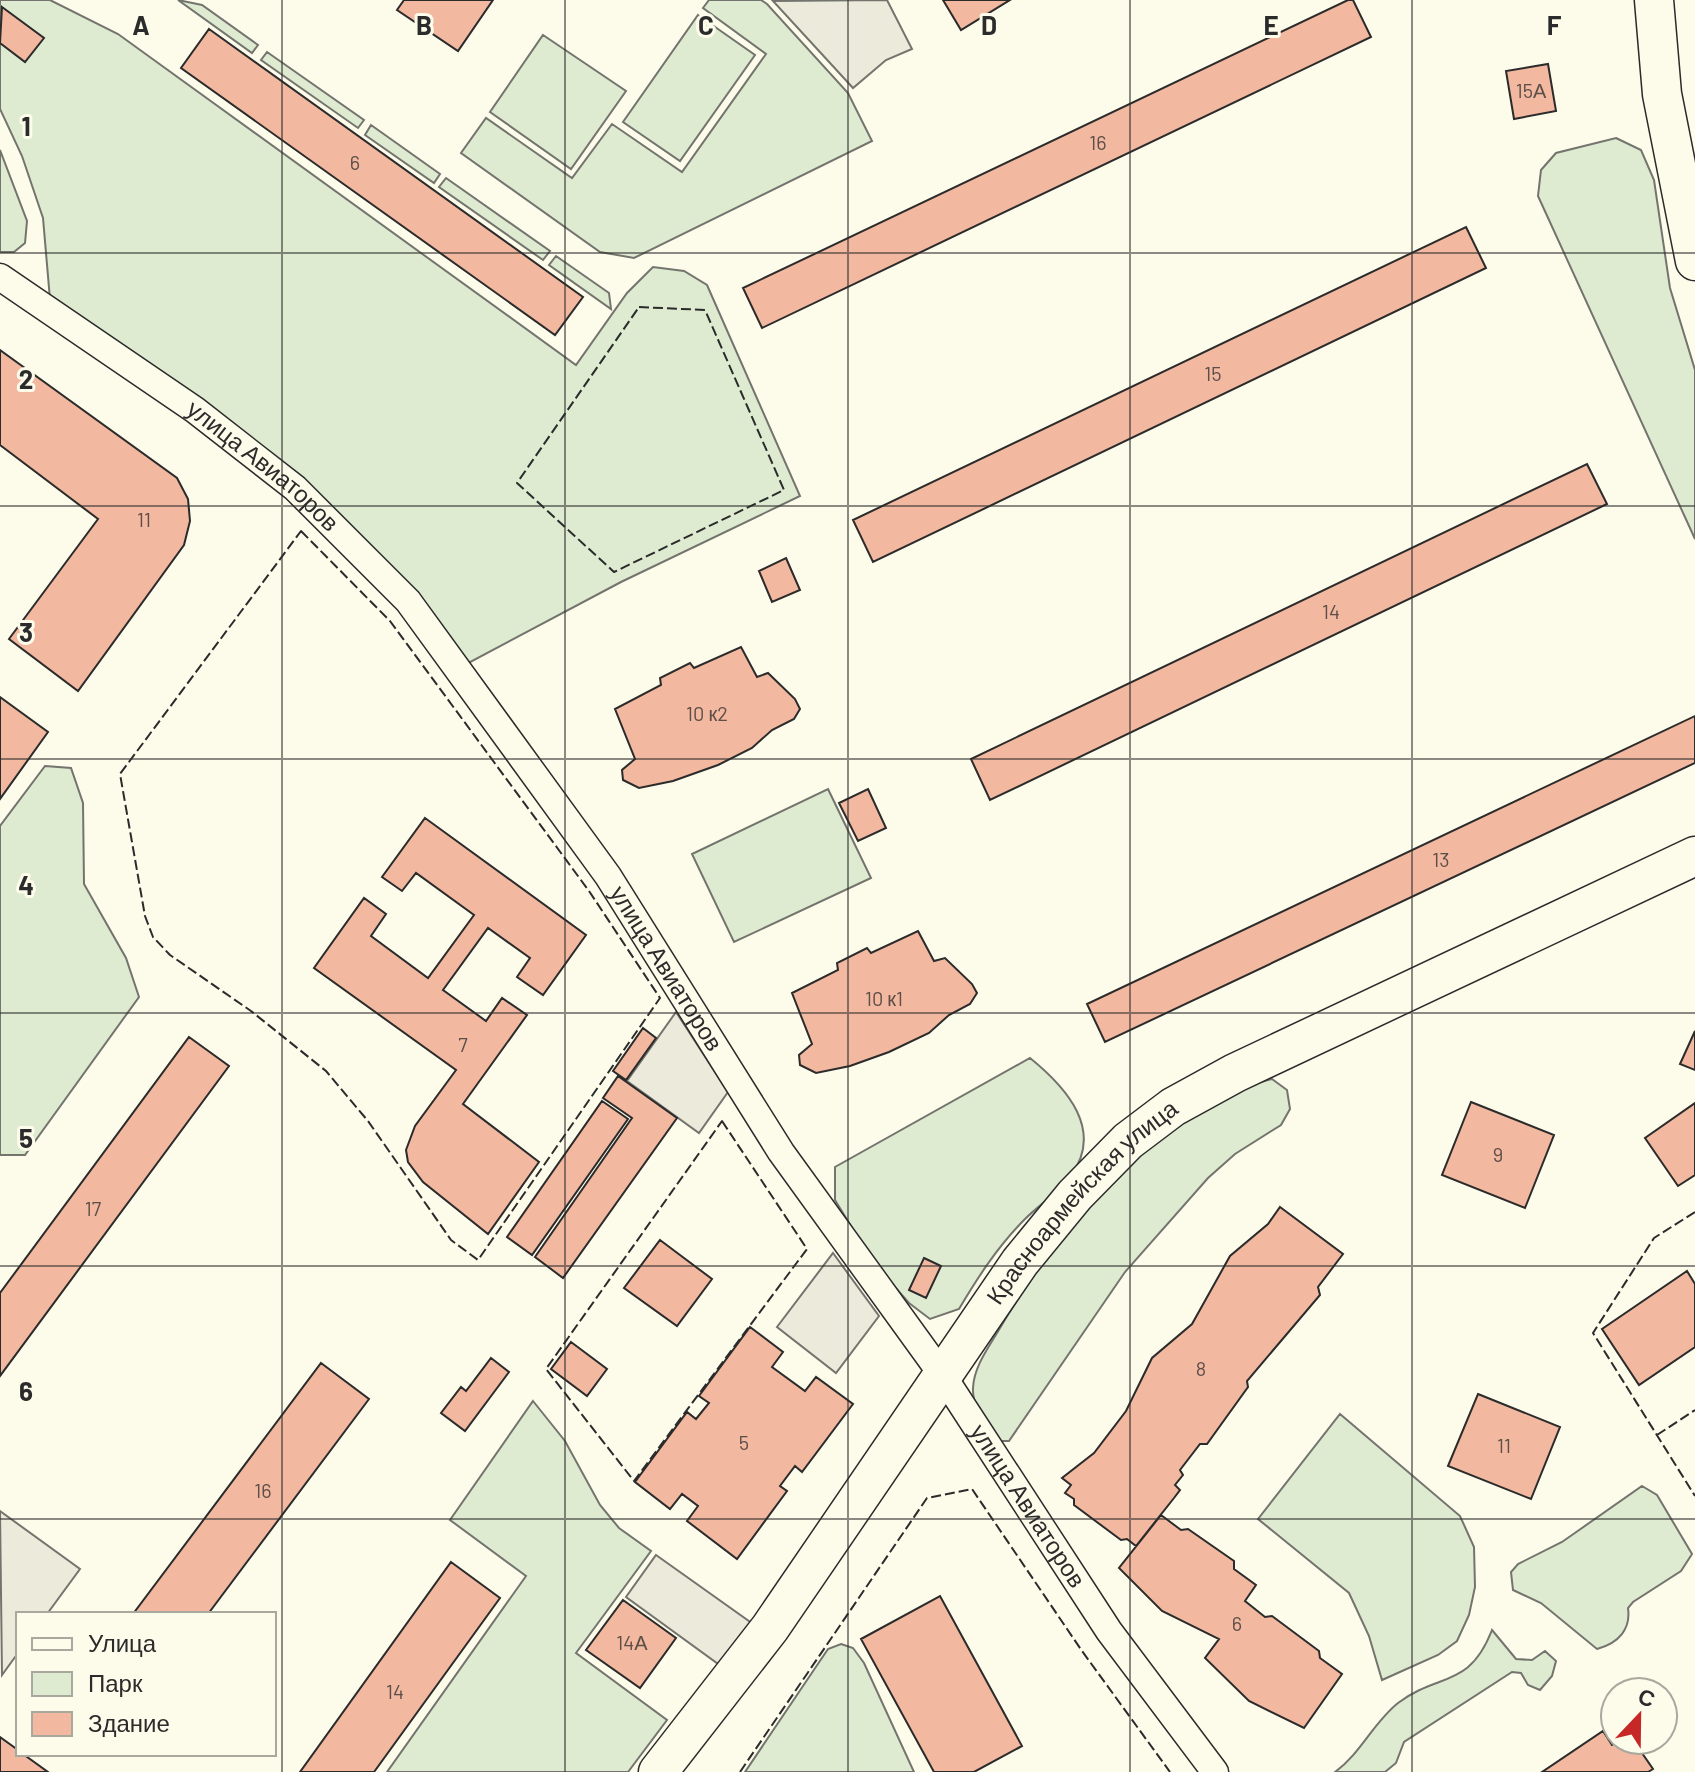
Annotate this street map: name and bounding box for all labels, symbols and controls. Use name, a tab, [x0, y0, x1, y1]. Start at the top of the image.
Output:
text: A	[132, 9, 150, 40]
text: B	[416, 9, 432, 40]
text: C	[698, 9, 714, 40]
text: D	[981, 9, 997, 40]
text: E	[1263, 9, 1279, 40]
text: F	[1547, 9, 1562, 40]
house number: 15А	[1516, 78, 1547, 102]
text: 1	[21, 110, 31, 141]
house number: 16	[1089, 130, 1107, 154]
house number: 6	[350, 150, 360, 174]
house number: 15	[1204, 361, 1222, 385]
text: 2	[19, 363, 33, 394]
street label: улица Авиаторов	[182, 393, 346, 537]
house number: 11	[137, 507, 151, 531]
house number: 14	[1322, 599, 1340, 623]
text: 3	[19, 616, 33, 647]
house number: 10 к2	[686, 701, 728, 725]
house number: 13	[1432, 847, 1450, 871]
text: 4	[18, 869, 34, 900]
street label: улица Авиаторов	[605, 880, 730, 1056]
house number: 10 к1	[865, 986, 903, 1010]
house number: 7	[458, 1032, 468, 1056]
street label: Красноармейская улица	[979, 1092, 1183, 1309]
text: 5	[19, 1122, 33, 1153]
house number: 9	[1493, 1142, 1503, 1166]
house number: 17	[85, 1196, 102, 1220]
house number: 8	[1196, 1356, 1206, 1380]
text: 6	[19, 1375, 33, 1406]
street label: улица Авиаторов	[965, 1418, 1093, 1592]
house number: 5	[739, 1430, 749, 1454]
house number: 11	[1497, 1433, 1511, 1457]
house number: 16	[254, 1478, 272, 1502]
house number: 6	[1232, 1611, 1242, 1635]
legend	[16, 1612, 276, 1756]
text: Улица	[88, 1628, 157, 1657]
house number: 14А	[616, 1630, 648, 1654]
text: Парк	[88, 1668, 143, 1697]
north arrow	[1599, 1676, 1679, 1756]
house number: 14	[386, 1679, 404, 1703]
text: С	[1635, 1681, 1659, 1712]
text: Здание	[88, 1708, 170, 1737]

